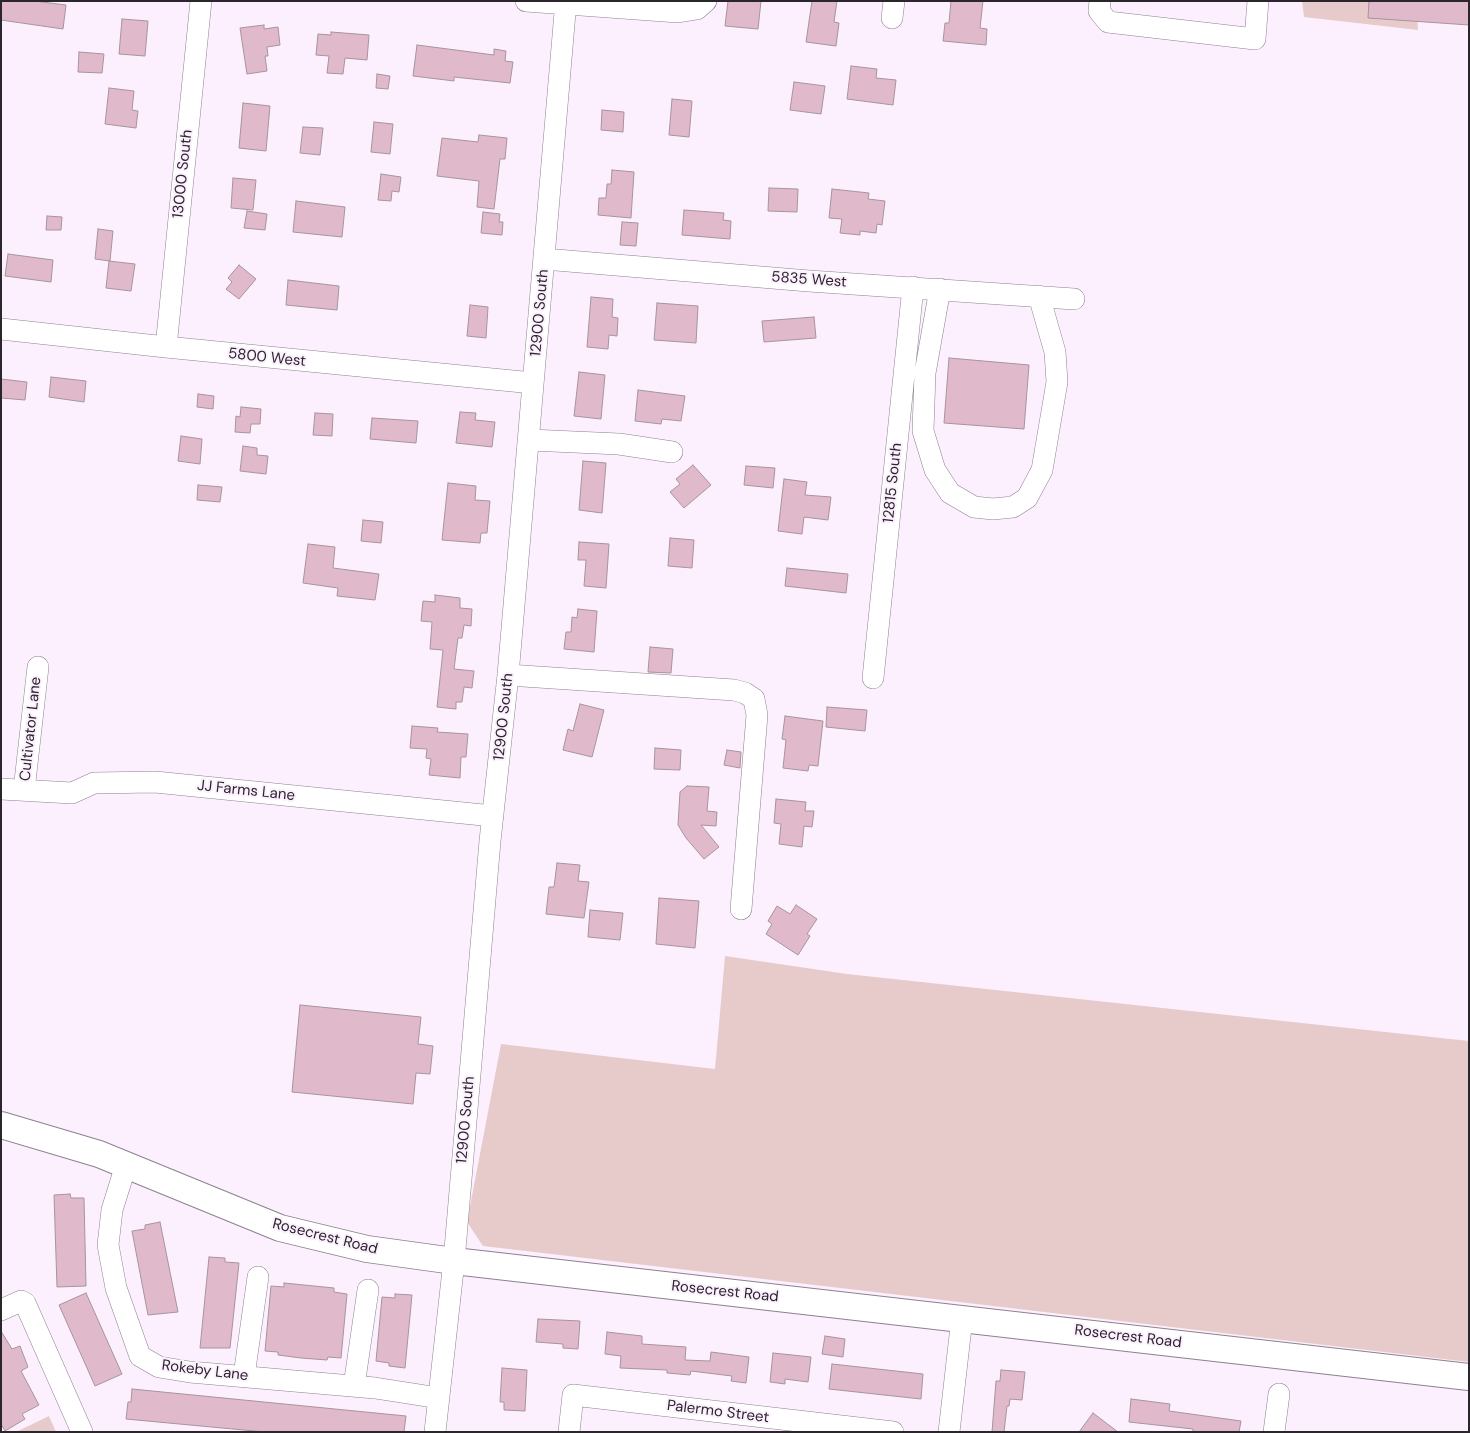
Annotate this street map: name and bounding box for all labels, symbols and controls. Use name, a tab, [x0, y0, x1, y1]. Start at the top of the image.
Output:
street label: 13000 South	[169, 129, 197, 219]
street label: 12900 South	[527, 268, 553, 358]
street label: 5835 West	[771, 268, 847, 292]
street label: 5800 West	[227, 345, 307, 371]
street label: 12815 South	[880, 442, 906, 524]
street label: 12900 South	[490, 672, 518, 762]
street label: Cultivator Lane	[17, 676, 45, 782]
street label: JJ Farms Lane	[196, 777, 296, 805]
street label: 12900 South	[453, 1075, 479, 1165]
street label: Rosecrest Road	[271, 1215, 379, 1259]
street label: Rosecrest Road	[670, 1277, 780, 1307]
street label: Rosecrest Road	[1073, 1322, 1183, 1352]
street label: Rokeby Lane	[161, 1357, 249, 1385]
street label: Palermo Street	[666, 1397, 770, 1427]

